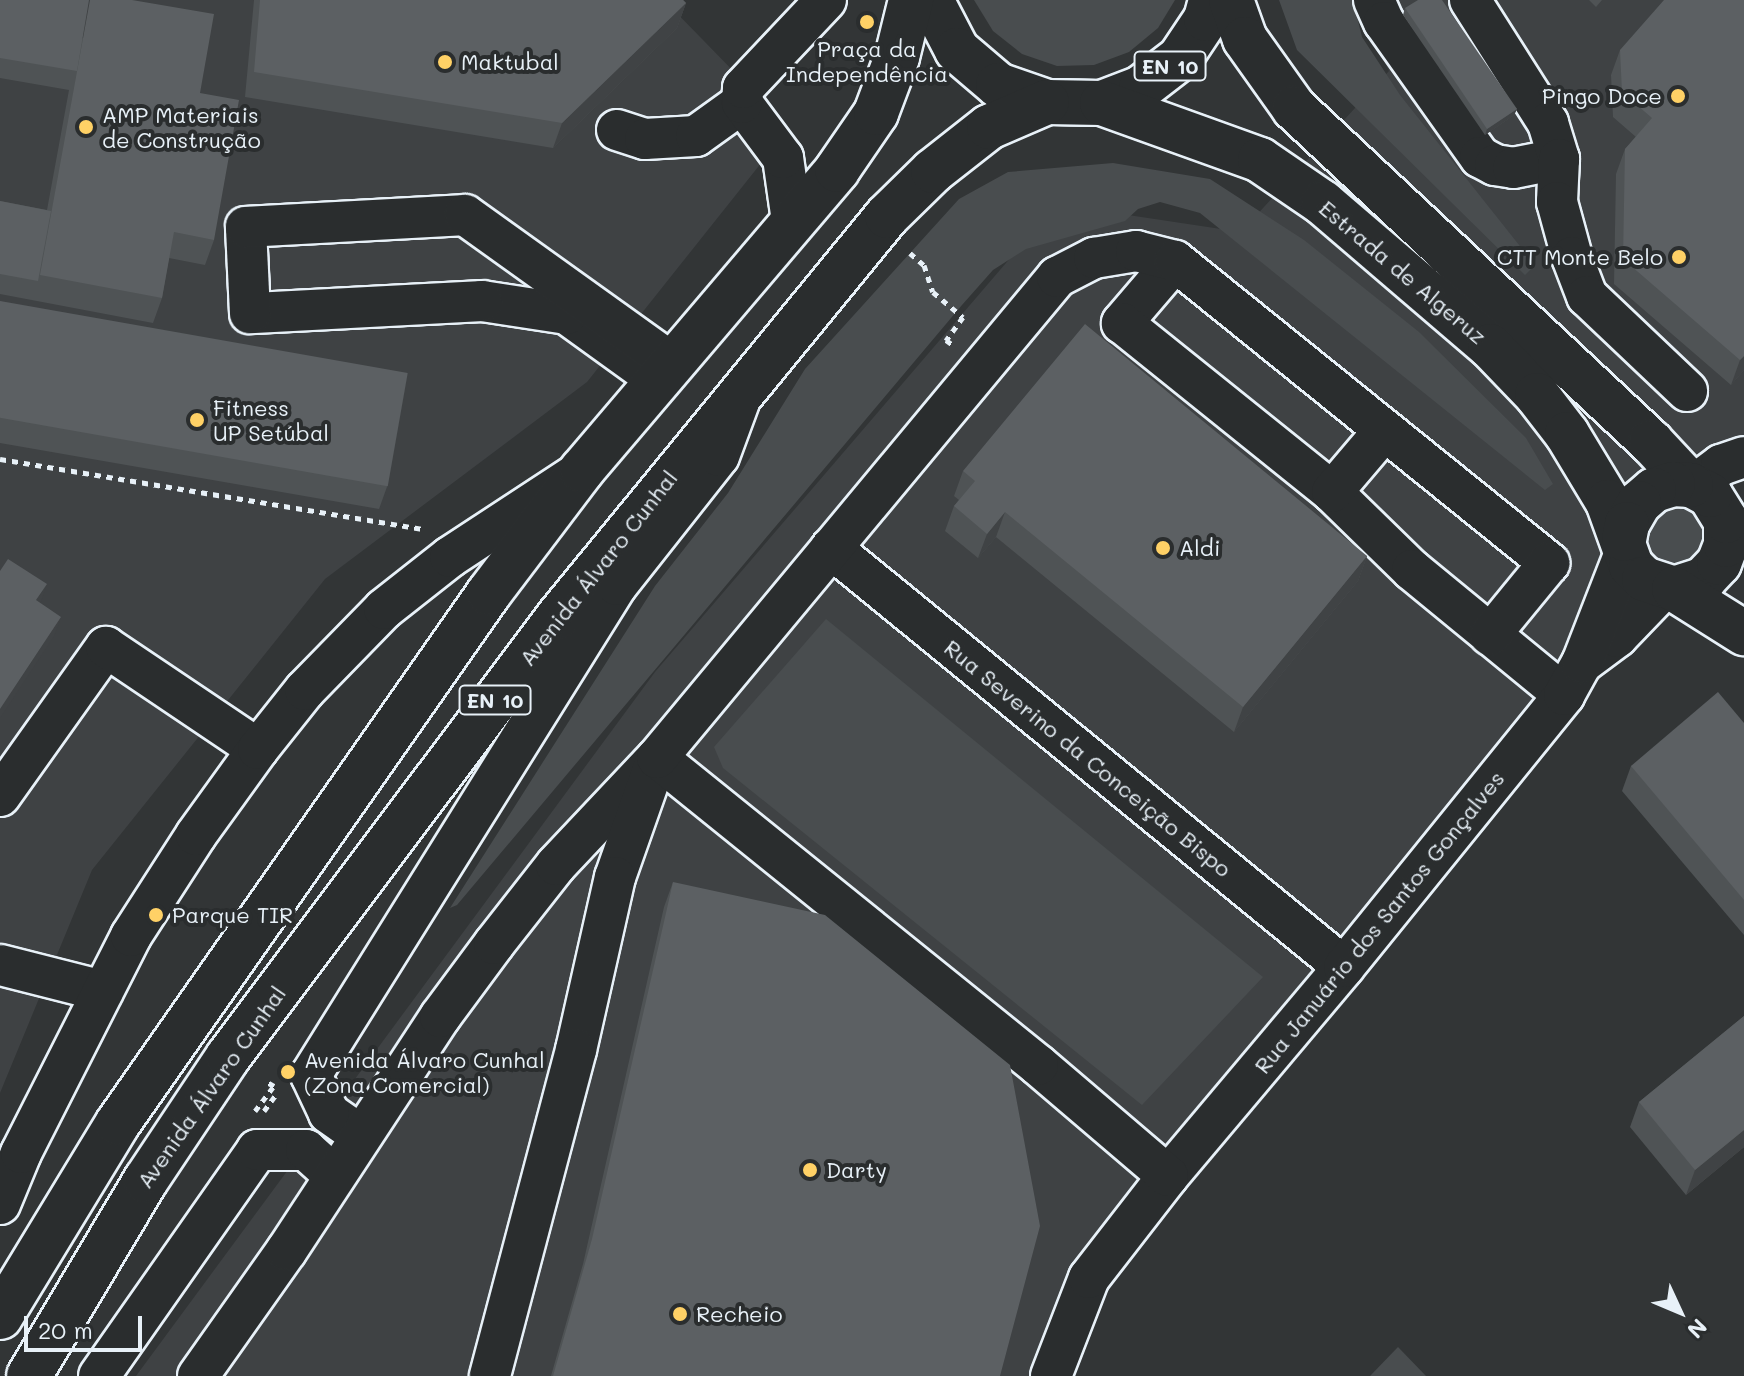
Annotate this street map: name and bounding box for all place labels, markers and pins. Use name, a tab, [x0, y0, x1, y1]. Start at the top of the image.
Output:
marker: Praça da Independência	[858, 13, 876, 31]
place label: Praça da Independência	[786, 35, 948, 86]
place label: Maktubal	[461, 49, 559, 75]
marker: Maktubal	[436, 53, 454, 71]
place label: Pingo Doce	[1542, 83, 1662, 109]
marker: Pingo Doce	[1669, 87, 1687, 105]
place label: AMP Materiais de Construção	[102, 101, 261, 152]
marker: AMP Materiais de Construção	[77, 118, 95, 136]
place label: CTT Monte Belo	[1497, 244, 1663, 270]
marker: CTT Monte Belo	[1670, 248, 1688, 266]
place label: Fitness UP Setúbal	[213, 394, 329, 446]
marker: Fitness UP Setúbal	[188, 411, 206, 429]
place label: Aldi	[1179, 535, 1220, 561]
marker: Aldi	[1154, 539, 1172, 557]
place label: Parque TIR	[172, 902, 293, 928]
marker: Parque TIR	[147, 906, 165, 924]
place label: Avenida Álvaro Cunhal (Zona Comercial)	[304, 1046, 545, 1098]
marker: Avenida Álvaro Cunhal (Zona Comercial)	[279, 1063, 297, 1081]
place label: Darty	[826, 1157, 887, 1183]
marker: Darty	[801, 1161, 819, 1179]
place label: Recheio	[696, 1301, 782, 1327]
marker: Recheio	[671, 1305, 689, 1323]

